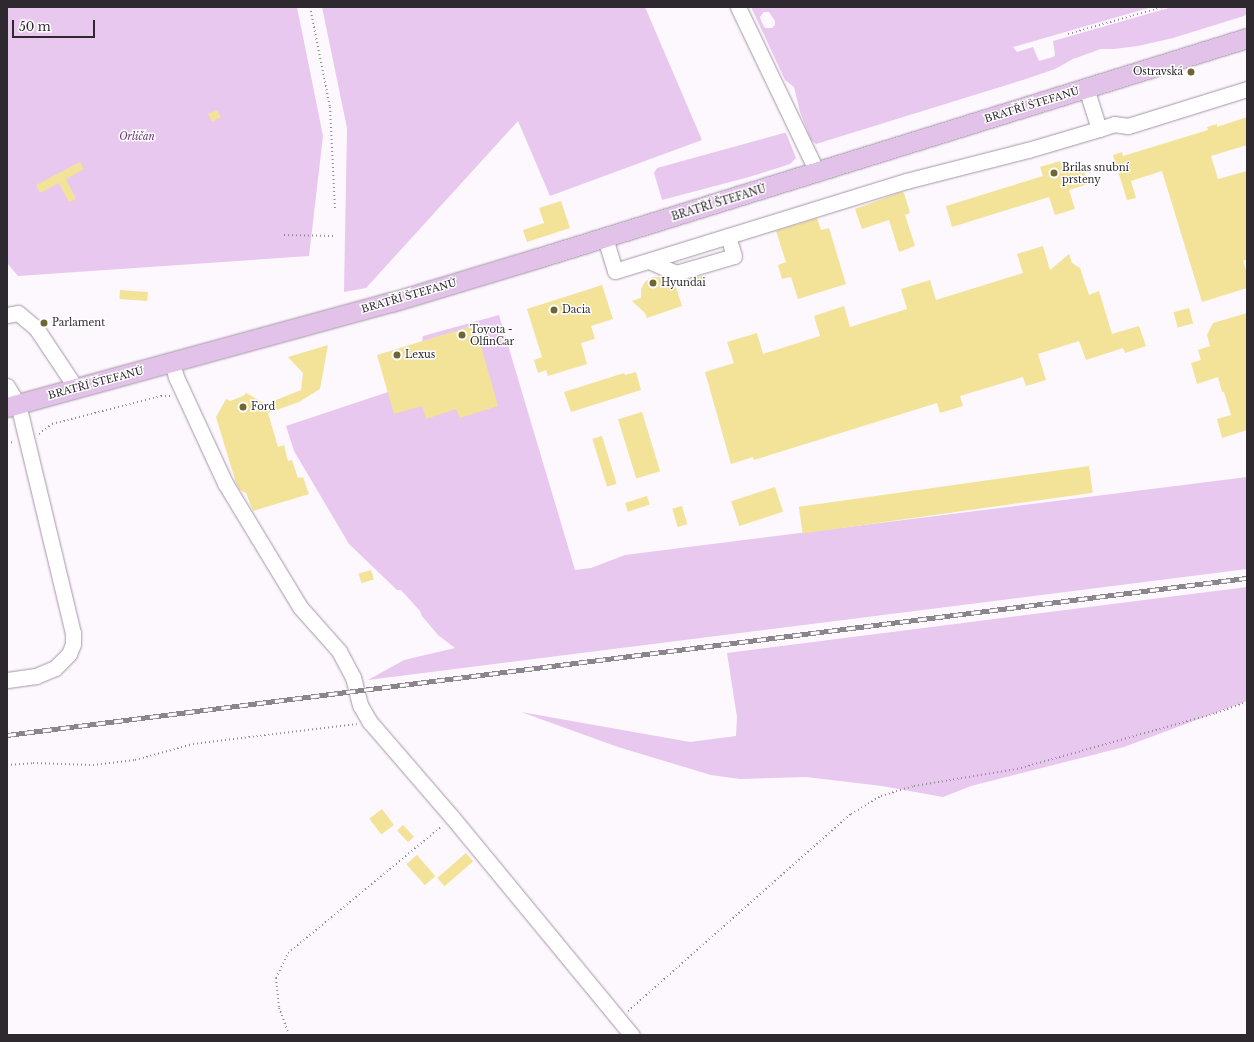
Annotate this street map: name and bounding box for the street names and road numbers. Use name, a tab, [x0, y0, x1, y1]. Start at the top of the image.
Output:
street label: BRATŘÍ ŠTEFANŮ	[983, 85, 1081, 125]
street label: BRATŘÍ ŠTEFANŮ	[670, 183, 768, 223]
street label: BRATŘÍ ŠTEFANŮ	[360, 277, 458, 315]
street label: BRATŘÍ ŠTEFANŮ	[47, 364, 145, 402]

